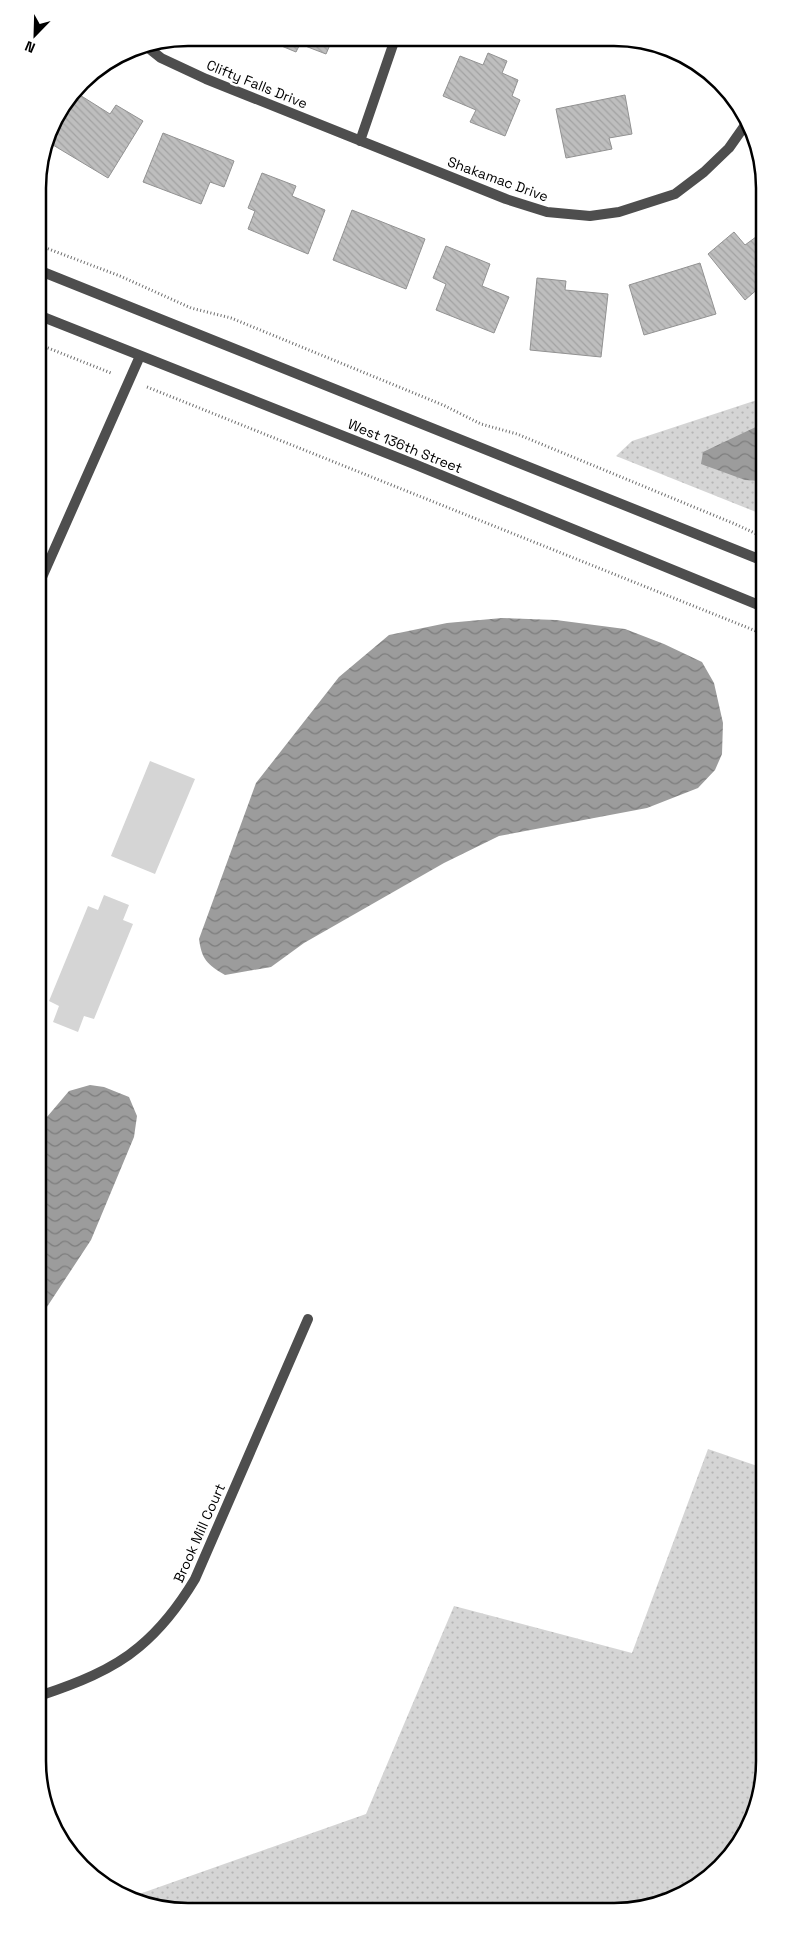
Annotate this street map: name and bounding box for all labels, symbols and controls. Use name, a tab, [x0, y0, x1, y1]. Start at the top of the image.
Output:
north arrow	[10, 10, 60, 60]
text: N	[22, 37, 38, 57]
street label: Clifty Falls Drive	[204, 56, 310, 112]
street label: Shakamac Drive	[445, 152, 551, 206]
street label: West 136th Street	[345, 415, 465, 477]
street label: Brook Mill Court	[169, 1481, 229, 1585]

